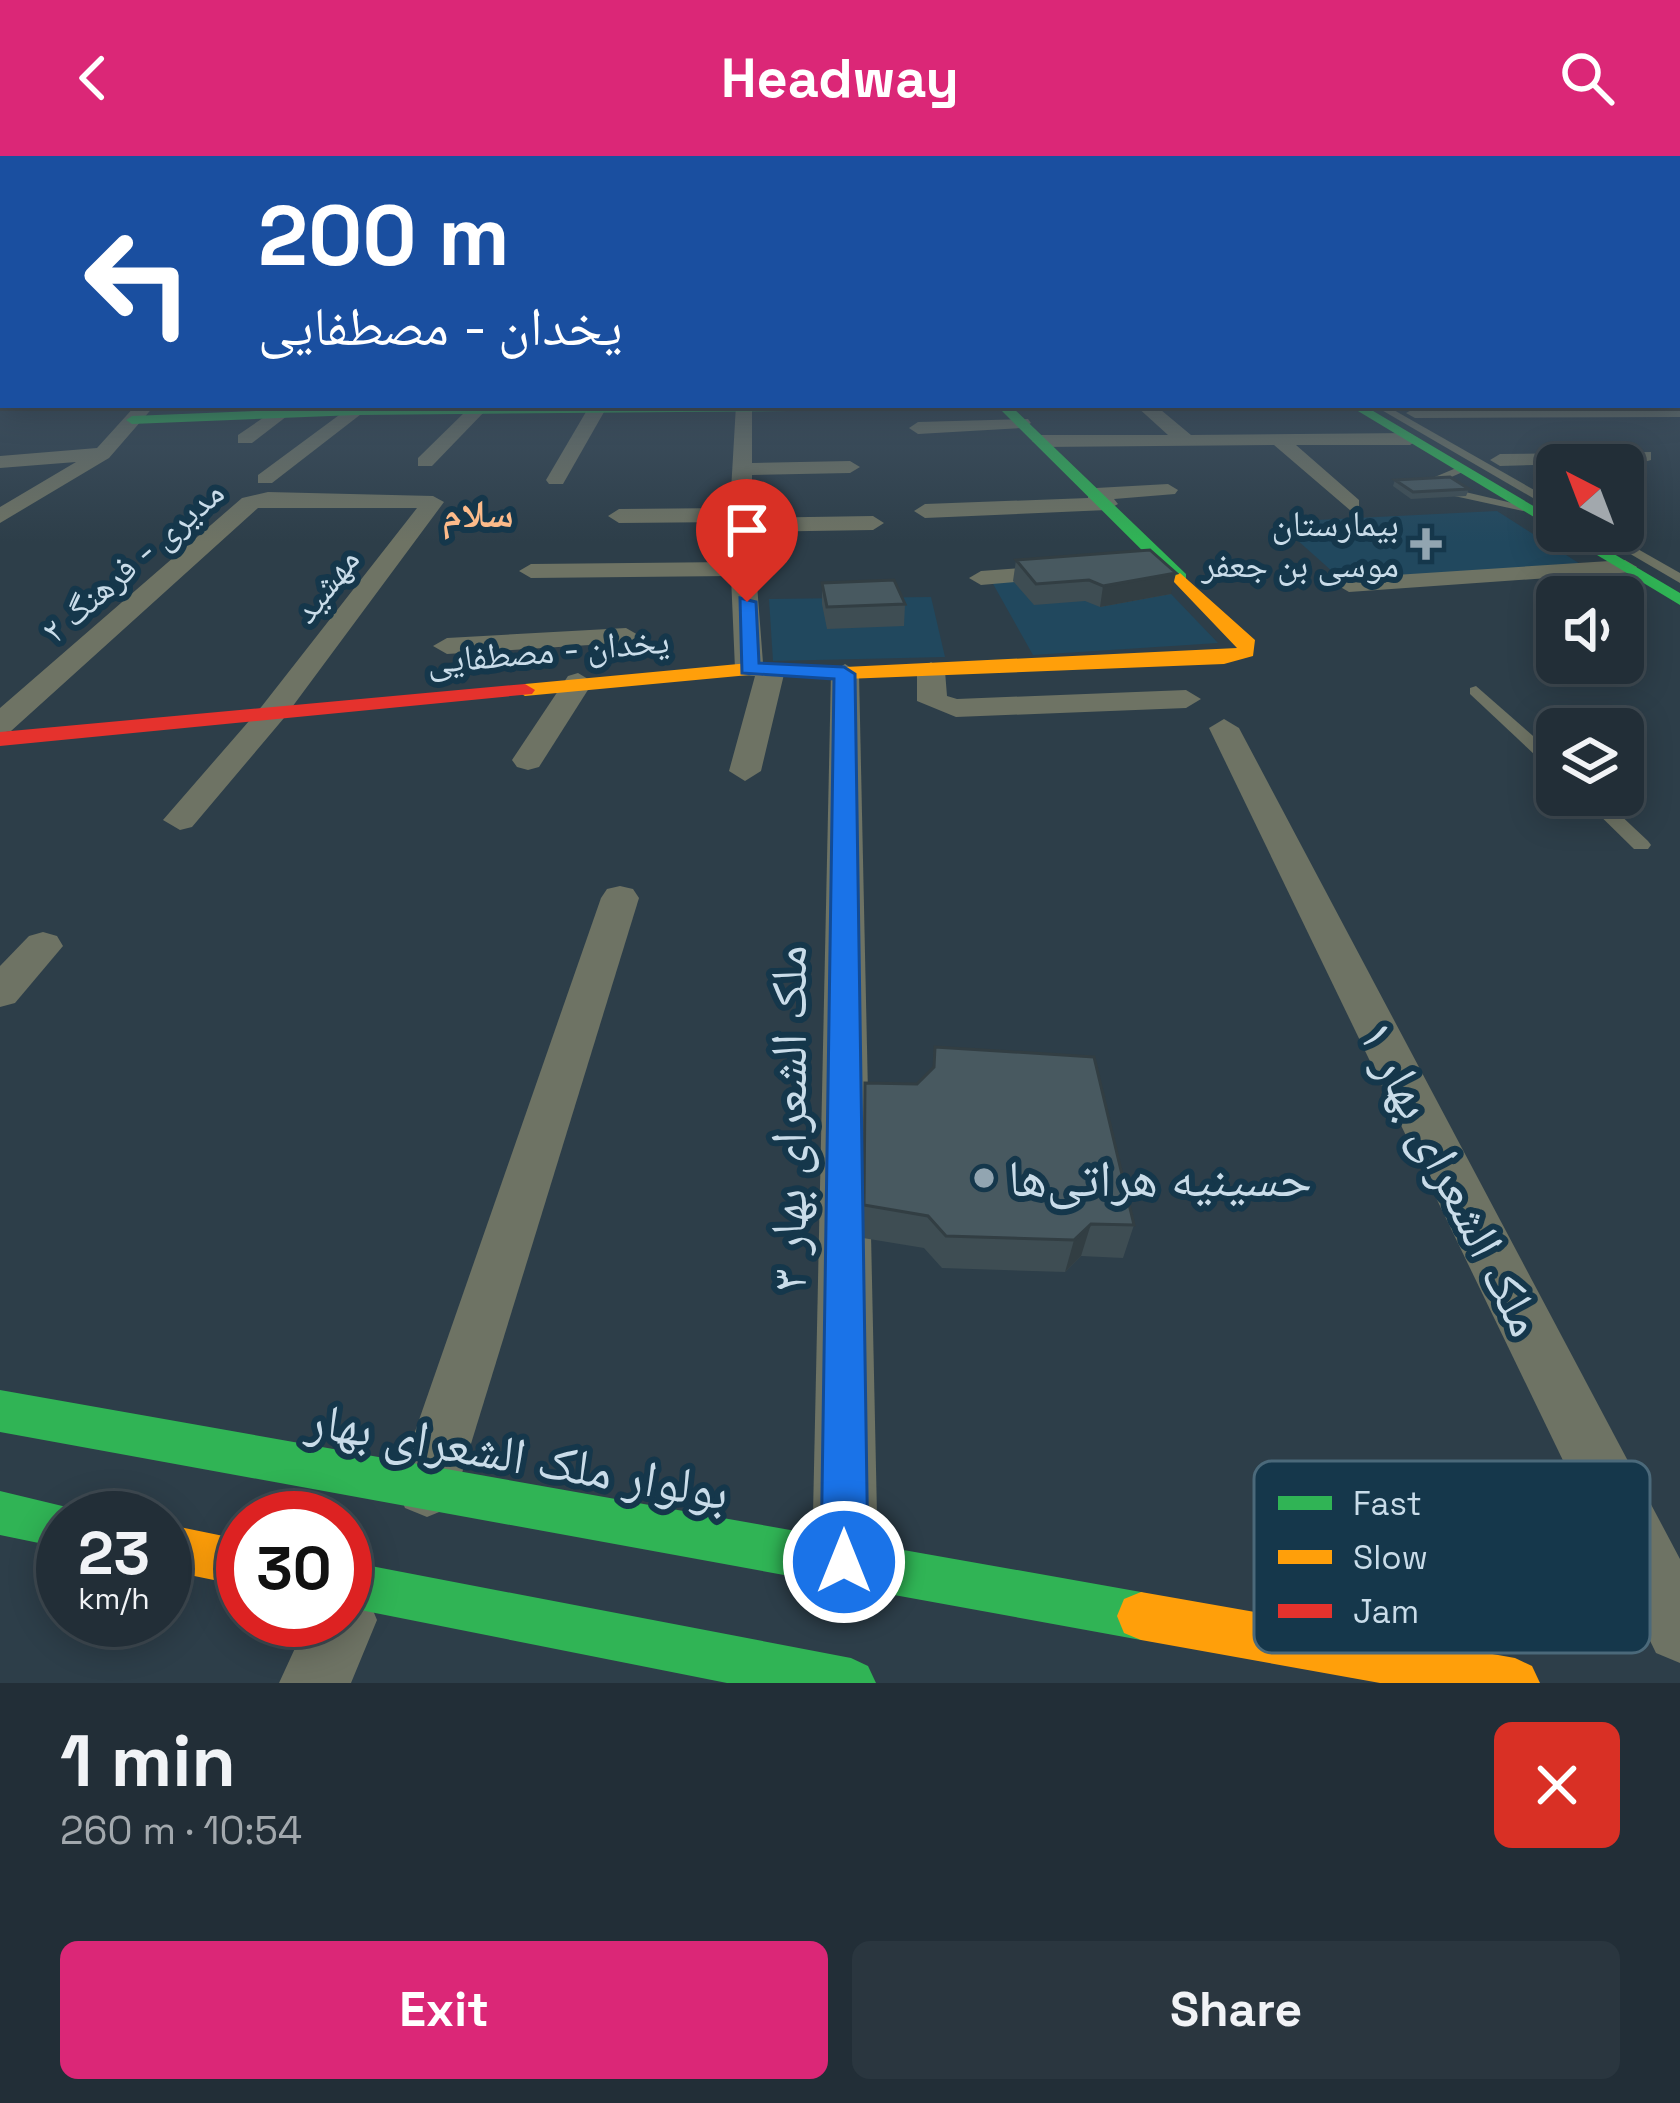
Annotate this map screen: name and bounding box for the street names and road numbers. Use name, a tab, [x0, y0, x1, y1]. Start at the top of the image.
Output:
street label: مدیری - فرهنگ ۲	[32, 470, 234, 654]
street label: مهشید	[282, 538, 370, 633]
street label: یخدان - مصطفایی	[425, 617, 671, 685]
street label: ملک الشعرای بهار ۳	[756, 945, 821, 1291]
street label: ملک الشعرای بهار ۱	[1344, 1009, 1559, 1347]
street label: بولوار ملک الشعرای بهار	[300, 1386, 734, 1525]

